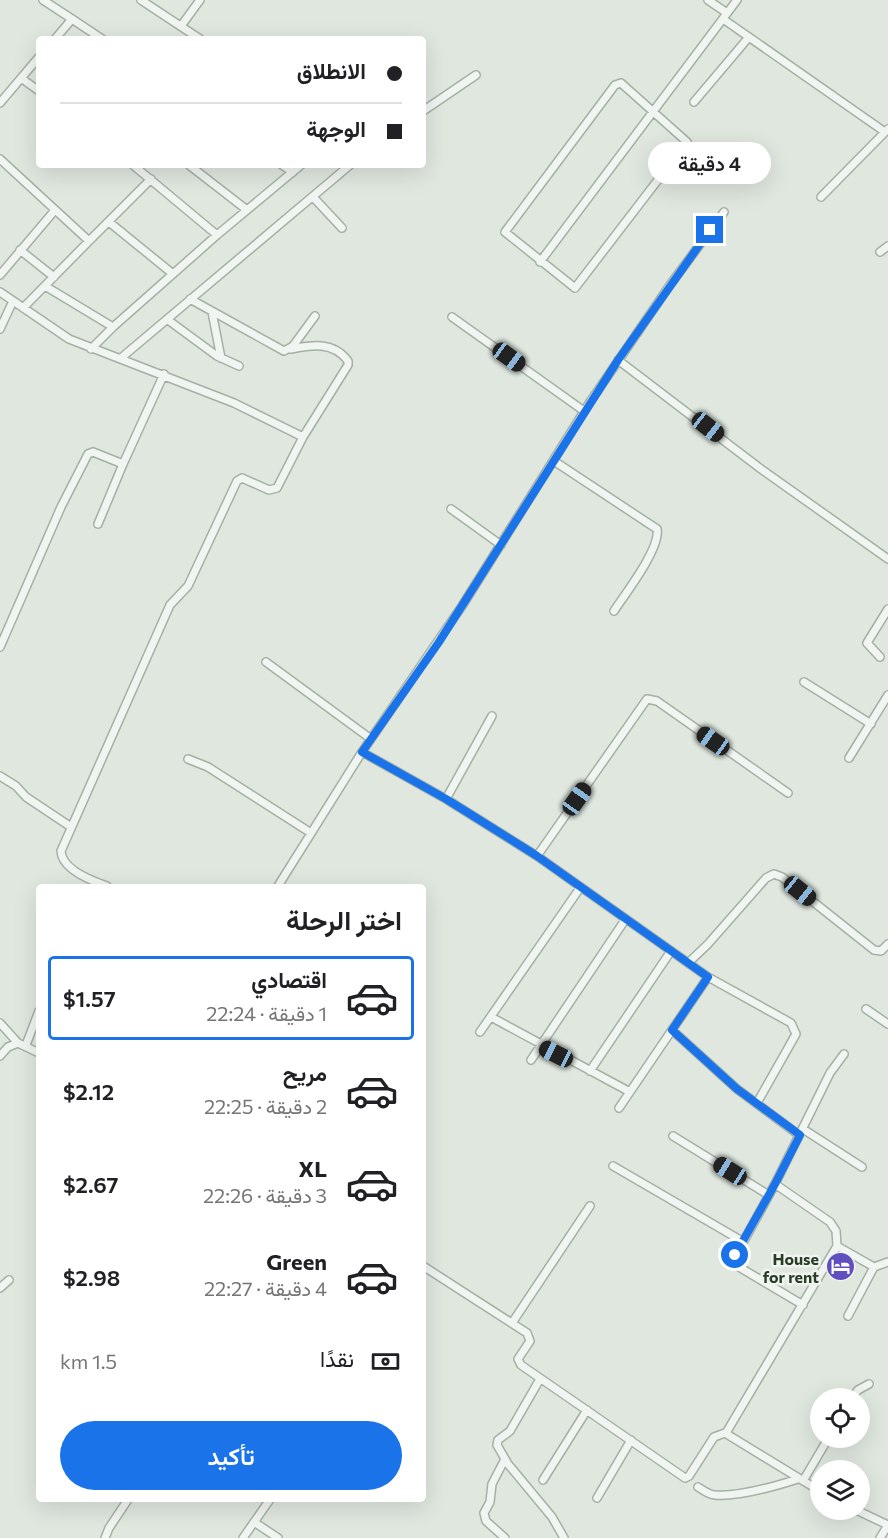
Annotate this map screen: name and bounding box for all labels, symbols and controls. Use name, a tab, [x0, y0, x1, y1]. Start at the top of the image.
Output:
text: الانطلاق	[297, 57, 366, 84]
text: الوجهة	[306, 115, 366, 142]
callout: 4 دقيقة	[648, 143, 771, 185]
text: 4 دقيقة	[678, 151, 741, 175]
route end	[696, 216, 723, 243]
car	[489, 339, 529, 375]
car	[688, 409, 728, 445]
car	[693, 723, 733, 759]
car	[559, 779, 595, 819]
car	[780, 873, 820, 909]
text: اختر الرحلة	[286, 903, 402, 936]
text: اقتصادي	[251, 966, 327, 993]
icon: car	[345, 971, 399, 1025]
text: $1.57	[63, 985, 116, 1012]
text: 1 دقيقة · 22:24	[206, 1001, 327, 1025]
car	[536, 1038, 576, 1070]
text: مريح	[283, 1059, 327, 1086]
icon: car	[345, 1064, 399, 1118]
text: $2.12	[63, 1078, 114, 1105]
text: 2 دقيقة · 22:25	[204, 1094, 327, 1118]
car	[710, 1154, 750, 1188]
text: XL	[299, 1155, 327, 1182]
icon: car	[345, 1157, 399, 1211]
text: $2.67	[63, 1171, 119, 1198]
text: 3 دقيقة · 22:26	[203, 1183, 327, 1207]
route start	[721, 1241, 748, 1268]
text: Green	[266, 1248, 327, 1275]
place label: House for rent	[763, 1249, 819, 1286]
icon: car	[345, 1250, 399, 1304]
hotel icon: House for rent	[824, 1251, 856, 1283]
text: $2.98	[63, 1264, 120, 1291]
text: 4 دقيقة · 22:27	[204, 1276, 327, 1300]
text: نقدًا	[320, 1345, 354, 1372]
icon: cash	[369, 1345, 402, 1378]
text: 1.5 km	[60, 1349, 117, 1373]
map controls	[810, 1388, 870, 1520]
button: locate	[810, 1388, 870, 1448]
button: تأكيد	[60, 1421, 402, 1490]
button: layers	[810, 1460, 870, 1520]

